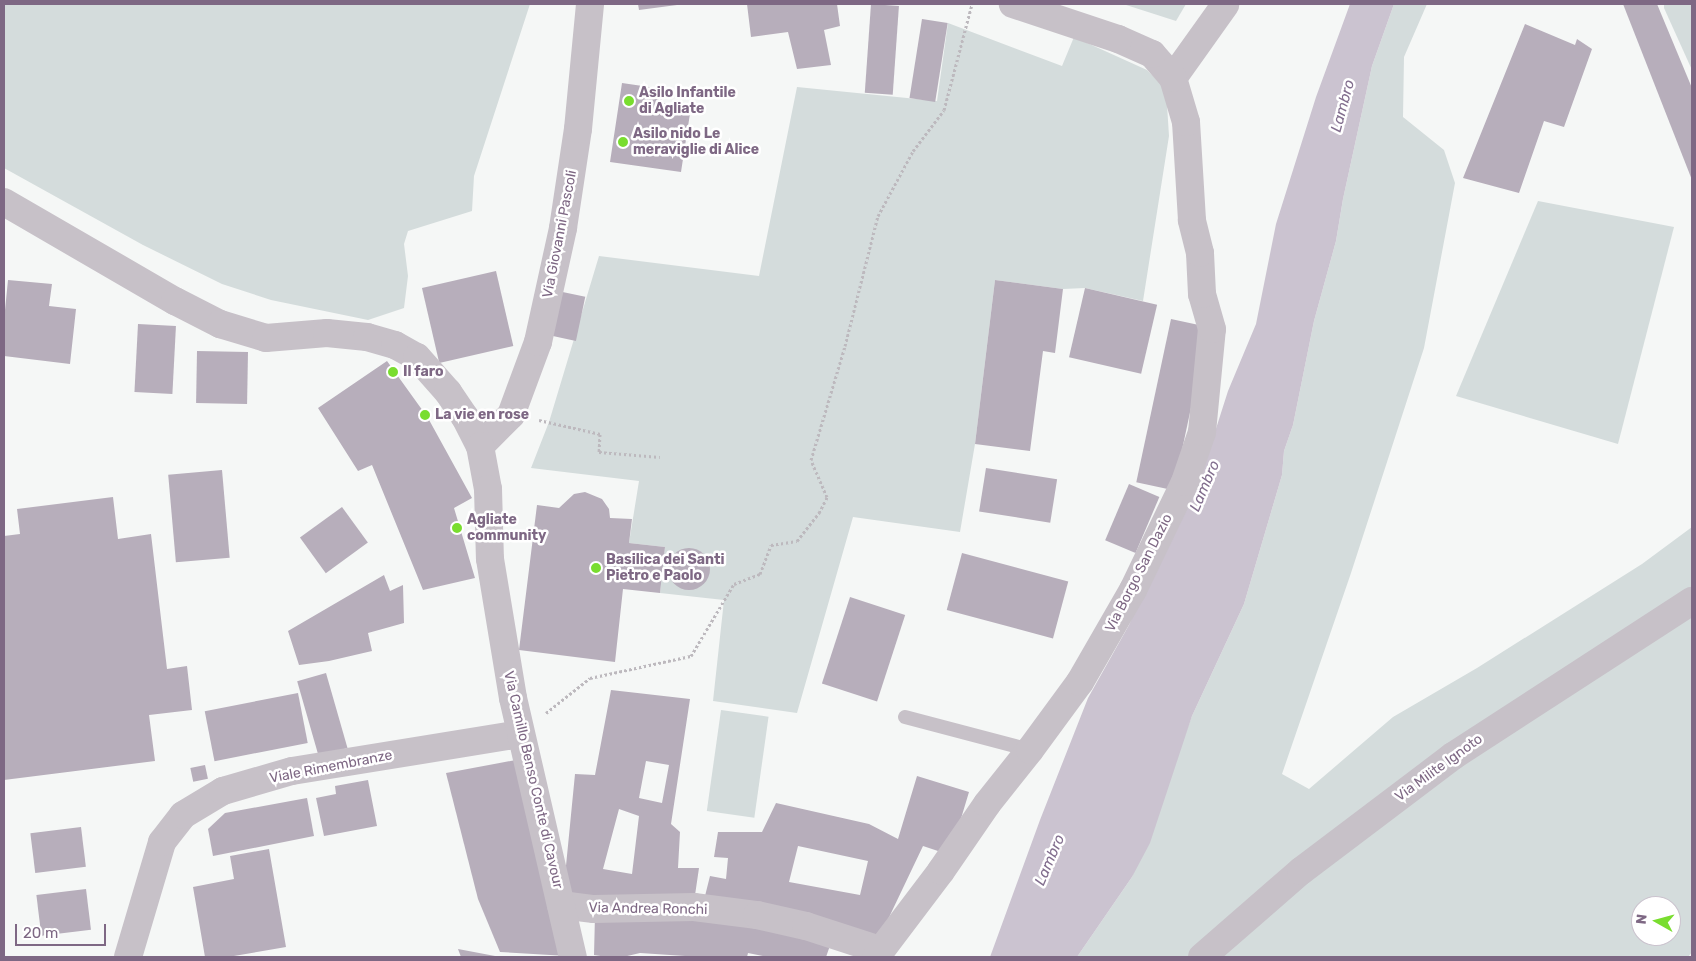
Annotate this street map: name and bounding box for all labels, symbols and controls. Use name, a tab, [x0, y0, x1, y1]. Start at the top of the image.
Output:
water label: Lambro	[1327, 78, 1359, 134]
place label: Asilo Infantile di Agliate	[639, 85, 736, 118]
marker: Asilo Infantile di Agliate	[623, 95, 635, 107]
place label: Asilo nido Le meraviglie di Alice	[633, 126, 759, 158]
marker: Asilo nido Le meraviglie di Alice	[617, 136, 629, 148]
street label: Via Giovanni Pascoli	[539, 169, 581, 299]
place label: Il faro	[403, 364, 444, 380]
marker: Il faro	[387, 366, 399, 378]
place label: La vie en rose	[435, 407, 529, 423]
marker: La vie en rose	[419, 409, 431, 421]
water label: Lambro	[1186, 458, 1224, 514]
street label: Via Borgo San Dazio	[1102, 511, 1176, 635]
place label: Agliate community	[467, 512, 546, 544]
marker: Agliate community	[451, 522, 463, 534]
place label: Basilica dei Santi Pietro e Paolo	[606, 552, 725, 584]
marker: Basilica dei Santi Pietro e Paolo	[590, 562, 602, 574]
street label: Via Camillo Benso Conte di Cavour	[500, 669, 566, 891]
street label: Via Milite Ignoto	[1392, 731, 1486, 805]
street label: Viale Rimembranze	[268, 747, 394, 787]
water label: Lambro	[1031, 832, 1069, 888]
north arrow	[1631, 896, 1681, 946]
street label: Via Andrea Ronchi	[588, 900, 708, 918]
text: N	[1633, 913, 1651, 925]
scale bar	[18, 914, 109, 946]
text: 20 m	[23, 924, 58, 942]

